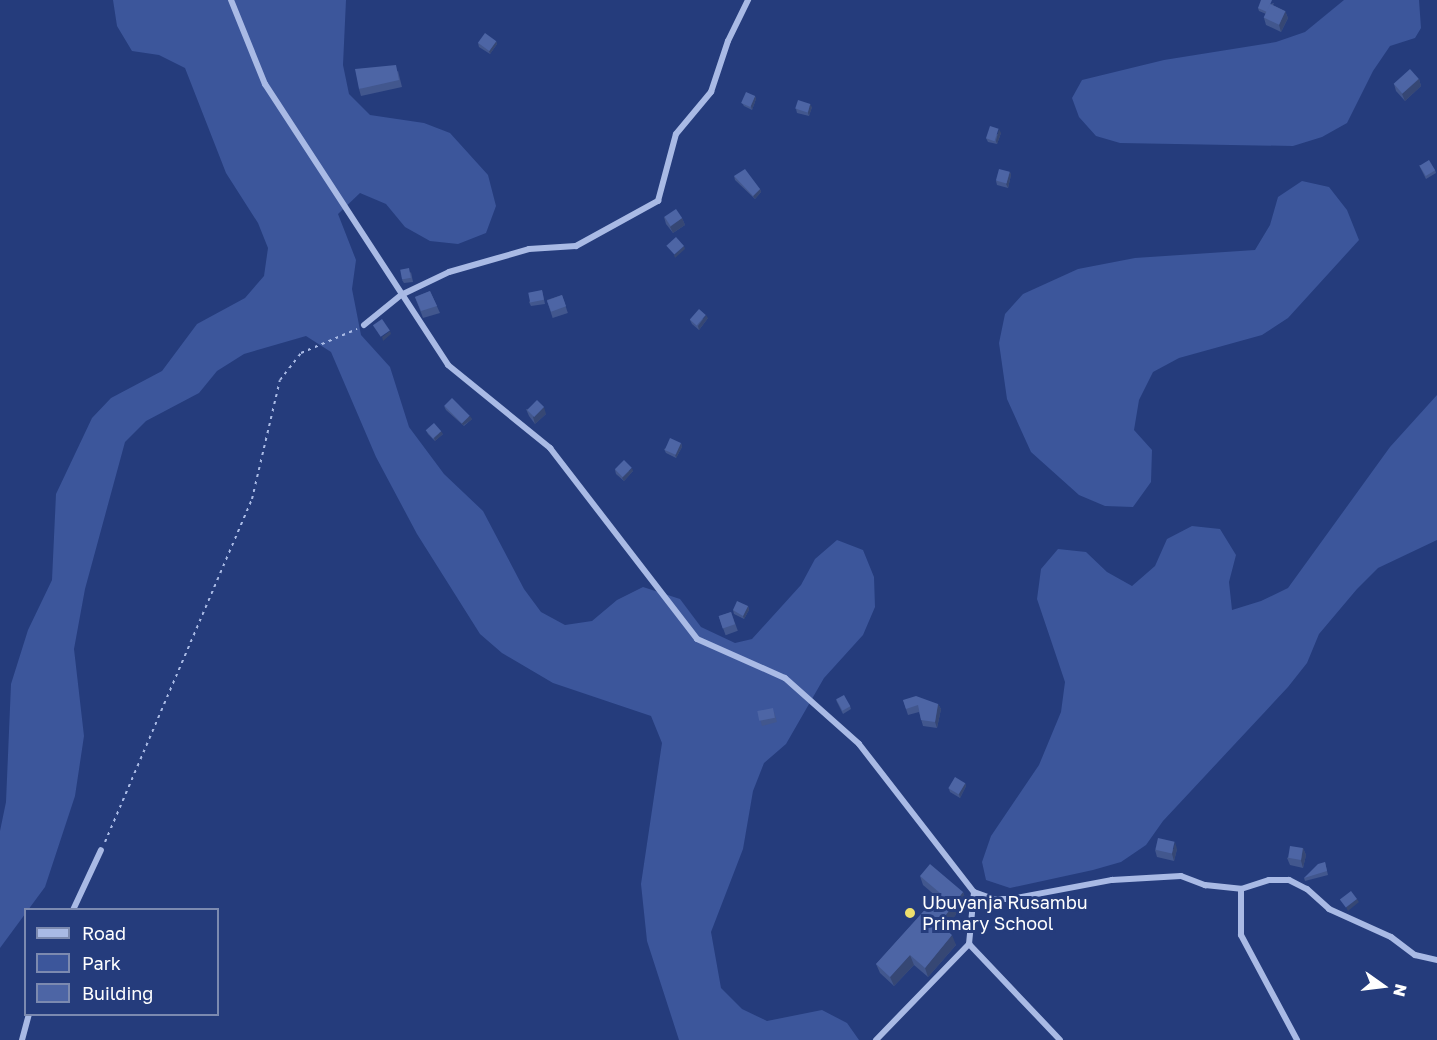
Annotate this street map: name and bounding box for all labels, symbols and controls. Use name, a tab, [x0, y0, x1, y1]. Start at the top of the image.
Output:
place label: Ubuyanja Rusambu Primary School	[922, 892, 1088, 934]
marker: Ubuyanja Rusambu Primary School	[903, 906, 917, 920]
legend	[24, 908, 219, 1016]
text: Road	[82, 922, 126, 944]
text: Park	[82, 952, 121, 974]
north arrow	[1353, 956, 1413, 1016]
text: Building	[82, 982, 153, 1004]
text: N	[1389, 982, 1412, 999]

